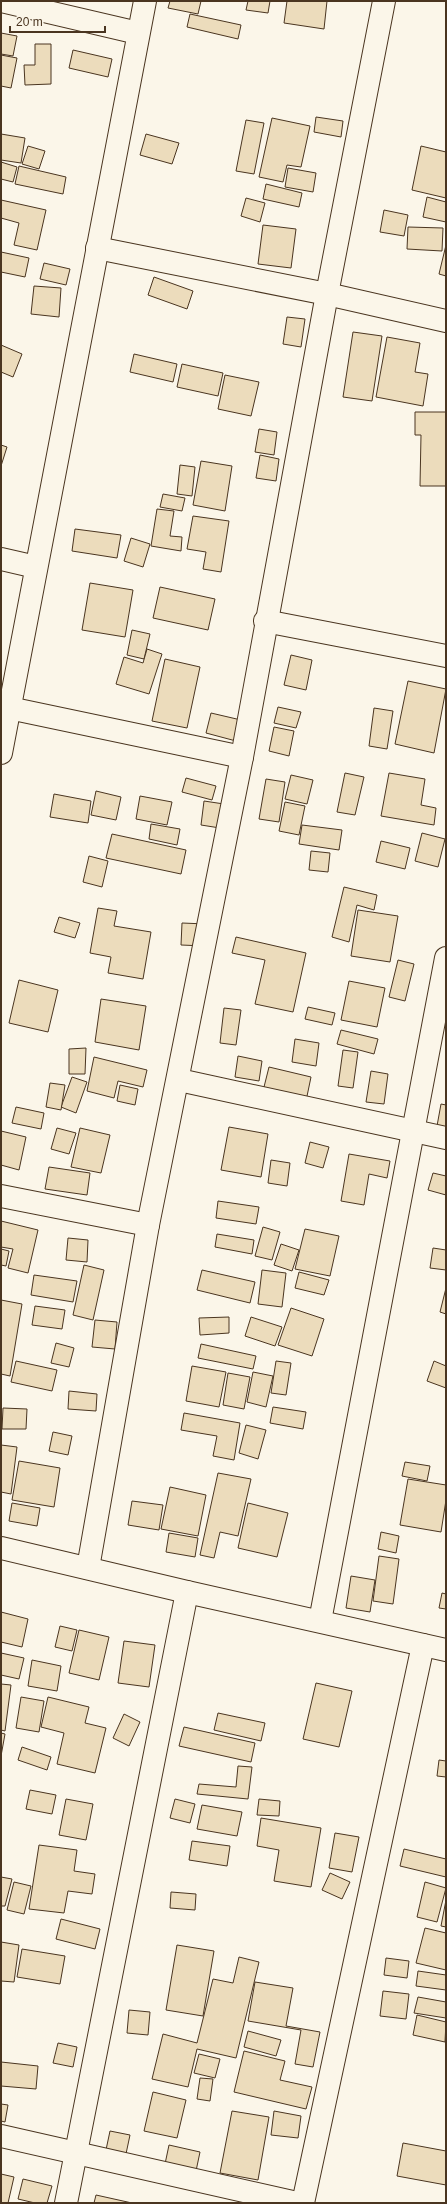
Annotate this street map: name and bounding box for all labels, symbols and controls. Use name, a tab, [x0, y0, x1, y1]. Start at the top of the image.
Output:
scale bar	[10, 8, 105, 34]
text: 20 m	[16, 15, 43, 29]

